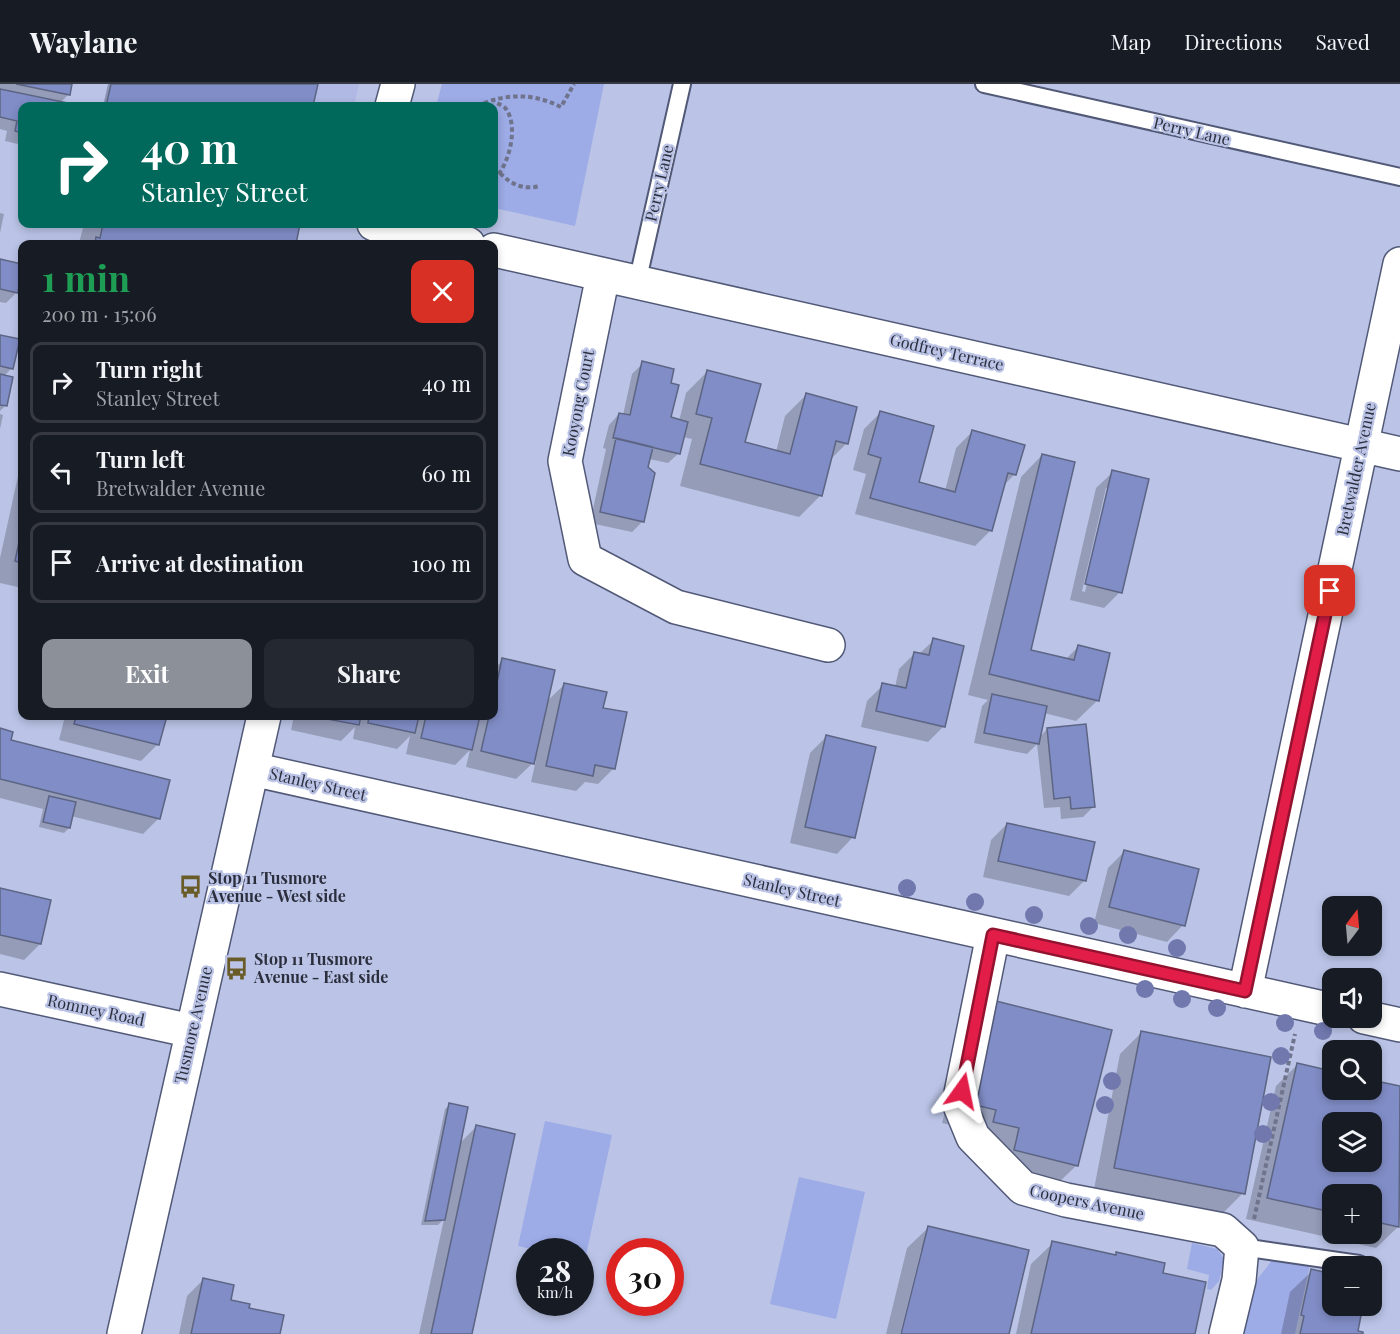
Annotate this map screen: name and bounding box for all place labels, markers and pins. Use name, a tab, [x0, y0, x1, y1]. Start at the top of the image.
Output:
pin	[1304, 565, 1355, 616]
place label: Stop 11 Tusmore Avenue - West side	[207, 867, 346, 906]
bus stop icon: Stop 11 Tusmore Avenue - West side	[177, 874, 203, 900]
place label: Stop 11 Tusmore Avenue - East side	[253, 948, 388, 987]
bus stop icon: Stop 11 Tusmore Avenue - East side	[223, 955, 249, 981]

